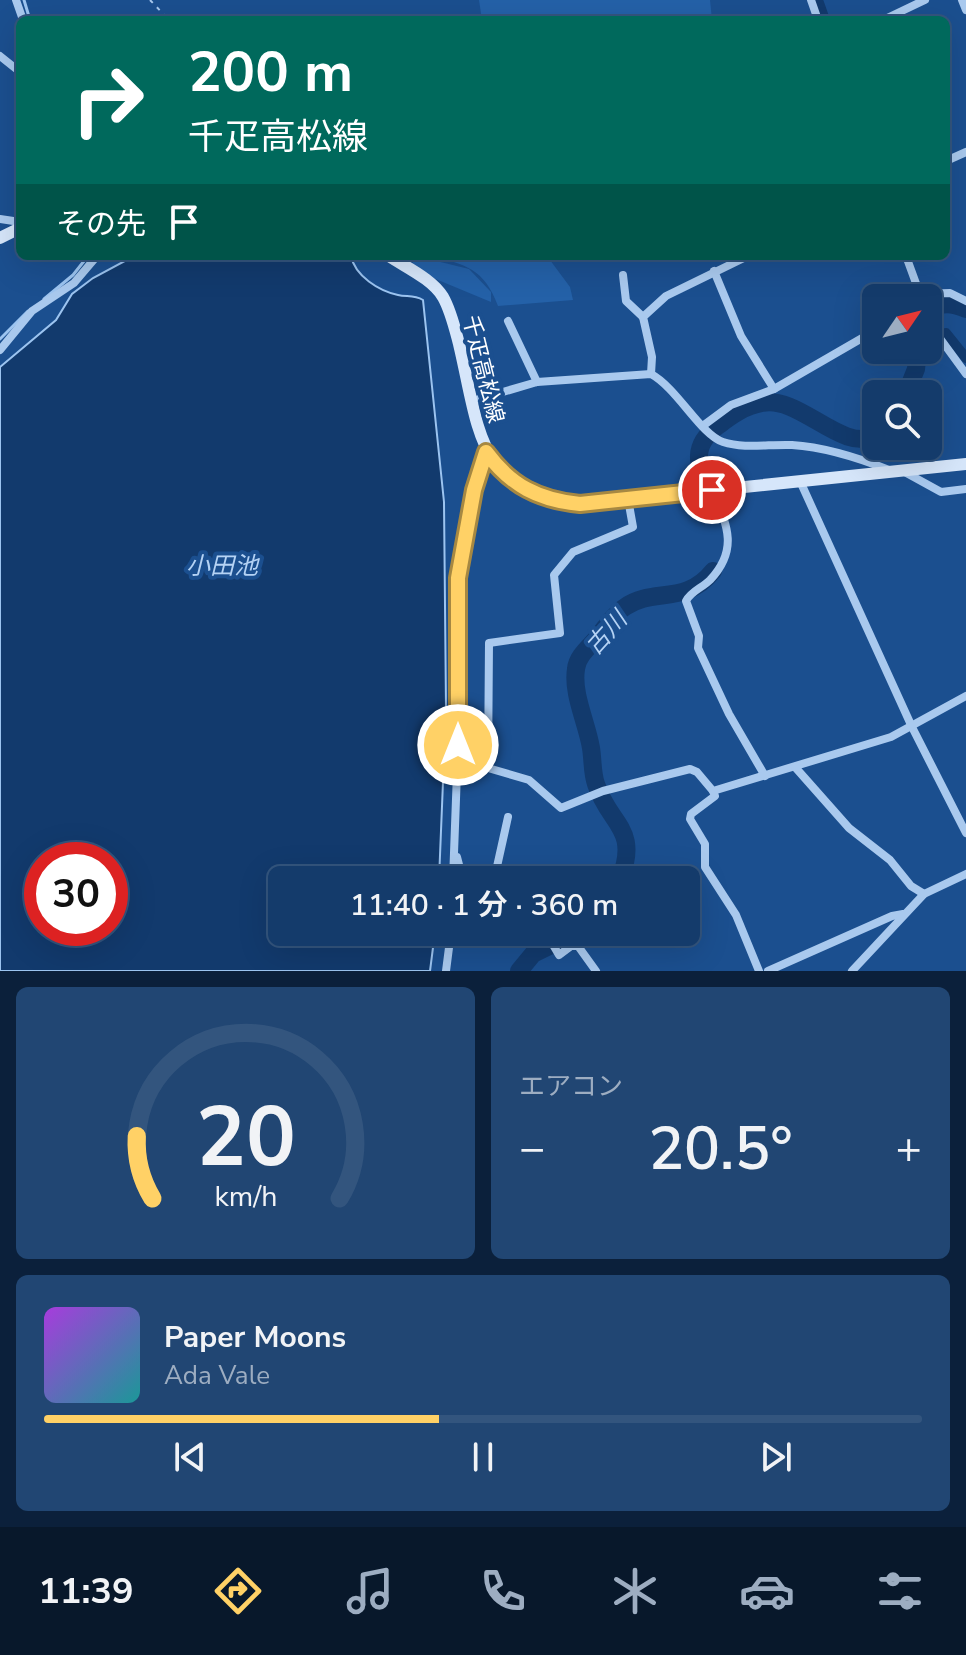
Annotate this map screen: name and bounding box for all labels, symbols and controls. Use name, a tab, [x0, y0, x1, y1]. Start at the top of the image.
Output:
text: 200 m	[188, 34, 353, 111]
icon: right	[56, 48, 160, 152]
text: 千疋高松線	[188, 113, 368, 162]
icon: arrive	[162, 200, 206, 244]
text: その先	[56, 204, 146, 245]
north arrow	[862, 284, 942, 364]
map controls	[862, 284, 942, 460]
street label: 千疋高松線	[455, 312, 511, 426]
button: search	[862, 380, 942, 460]
pin	[678, 456, 746, 524]
icon: arrive	[690, 468, 734, 512]
water label: 小田池	[186, 550, 260, 582]
water label: 古川	[578, 602, 636, 662]
position arrow	[416, 703, 500, 787]
speed limit sign: 30	[24, 842, 128, 946]
text: 11:40 · 1 分 · 360 m	[350, 885, 618, 926]
text: エアコン	[519, 1069, 623, 1104]
text: 20	[196, 1081, 295, 1194]
text: 20.5°	[648, 1108, 793, 1190]
text: −	[519, 1119, 545, 1179]
text: +	[896, 1119, 922, 1179]
text: km/h	[214, 1177, 277, 1216]
text: Paper Moons	[164, 1317, 346, 1358]
text: Ada Vale	[164, 1358, 270, 1393]
icon: previous	[168, 1435, 212, 1479]
icon: pause	[461, 1435, 505, 1479]
icon: next	[754, 1435, 798, 1479]
icon: directions	[210, 1563, 266, 1619]
icon: music	[342, 1563, 398, 1619]
icon: phone	[475, 1563, 531, 1619]
icon: climate	[607, 1563, 663, 1619]
icon: car	[739, 1563, 795, 1619]
icon: filters	[872, 1563, 928, 1619]
text: 11:39	[38, 1567, 134, 1616]

